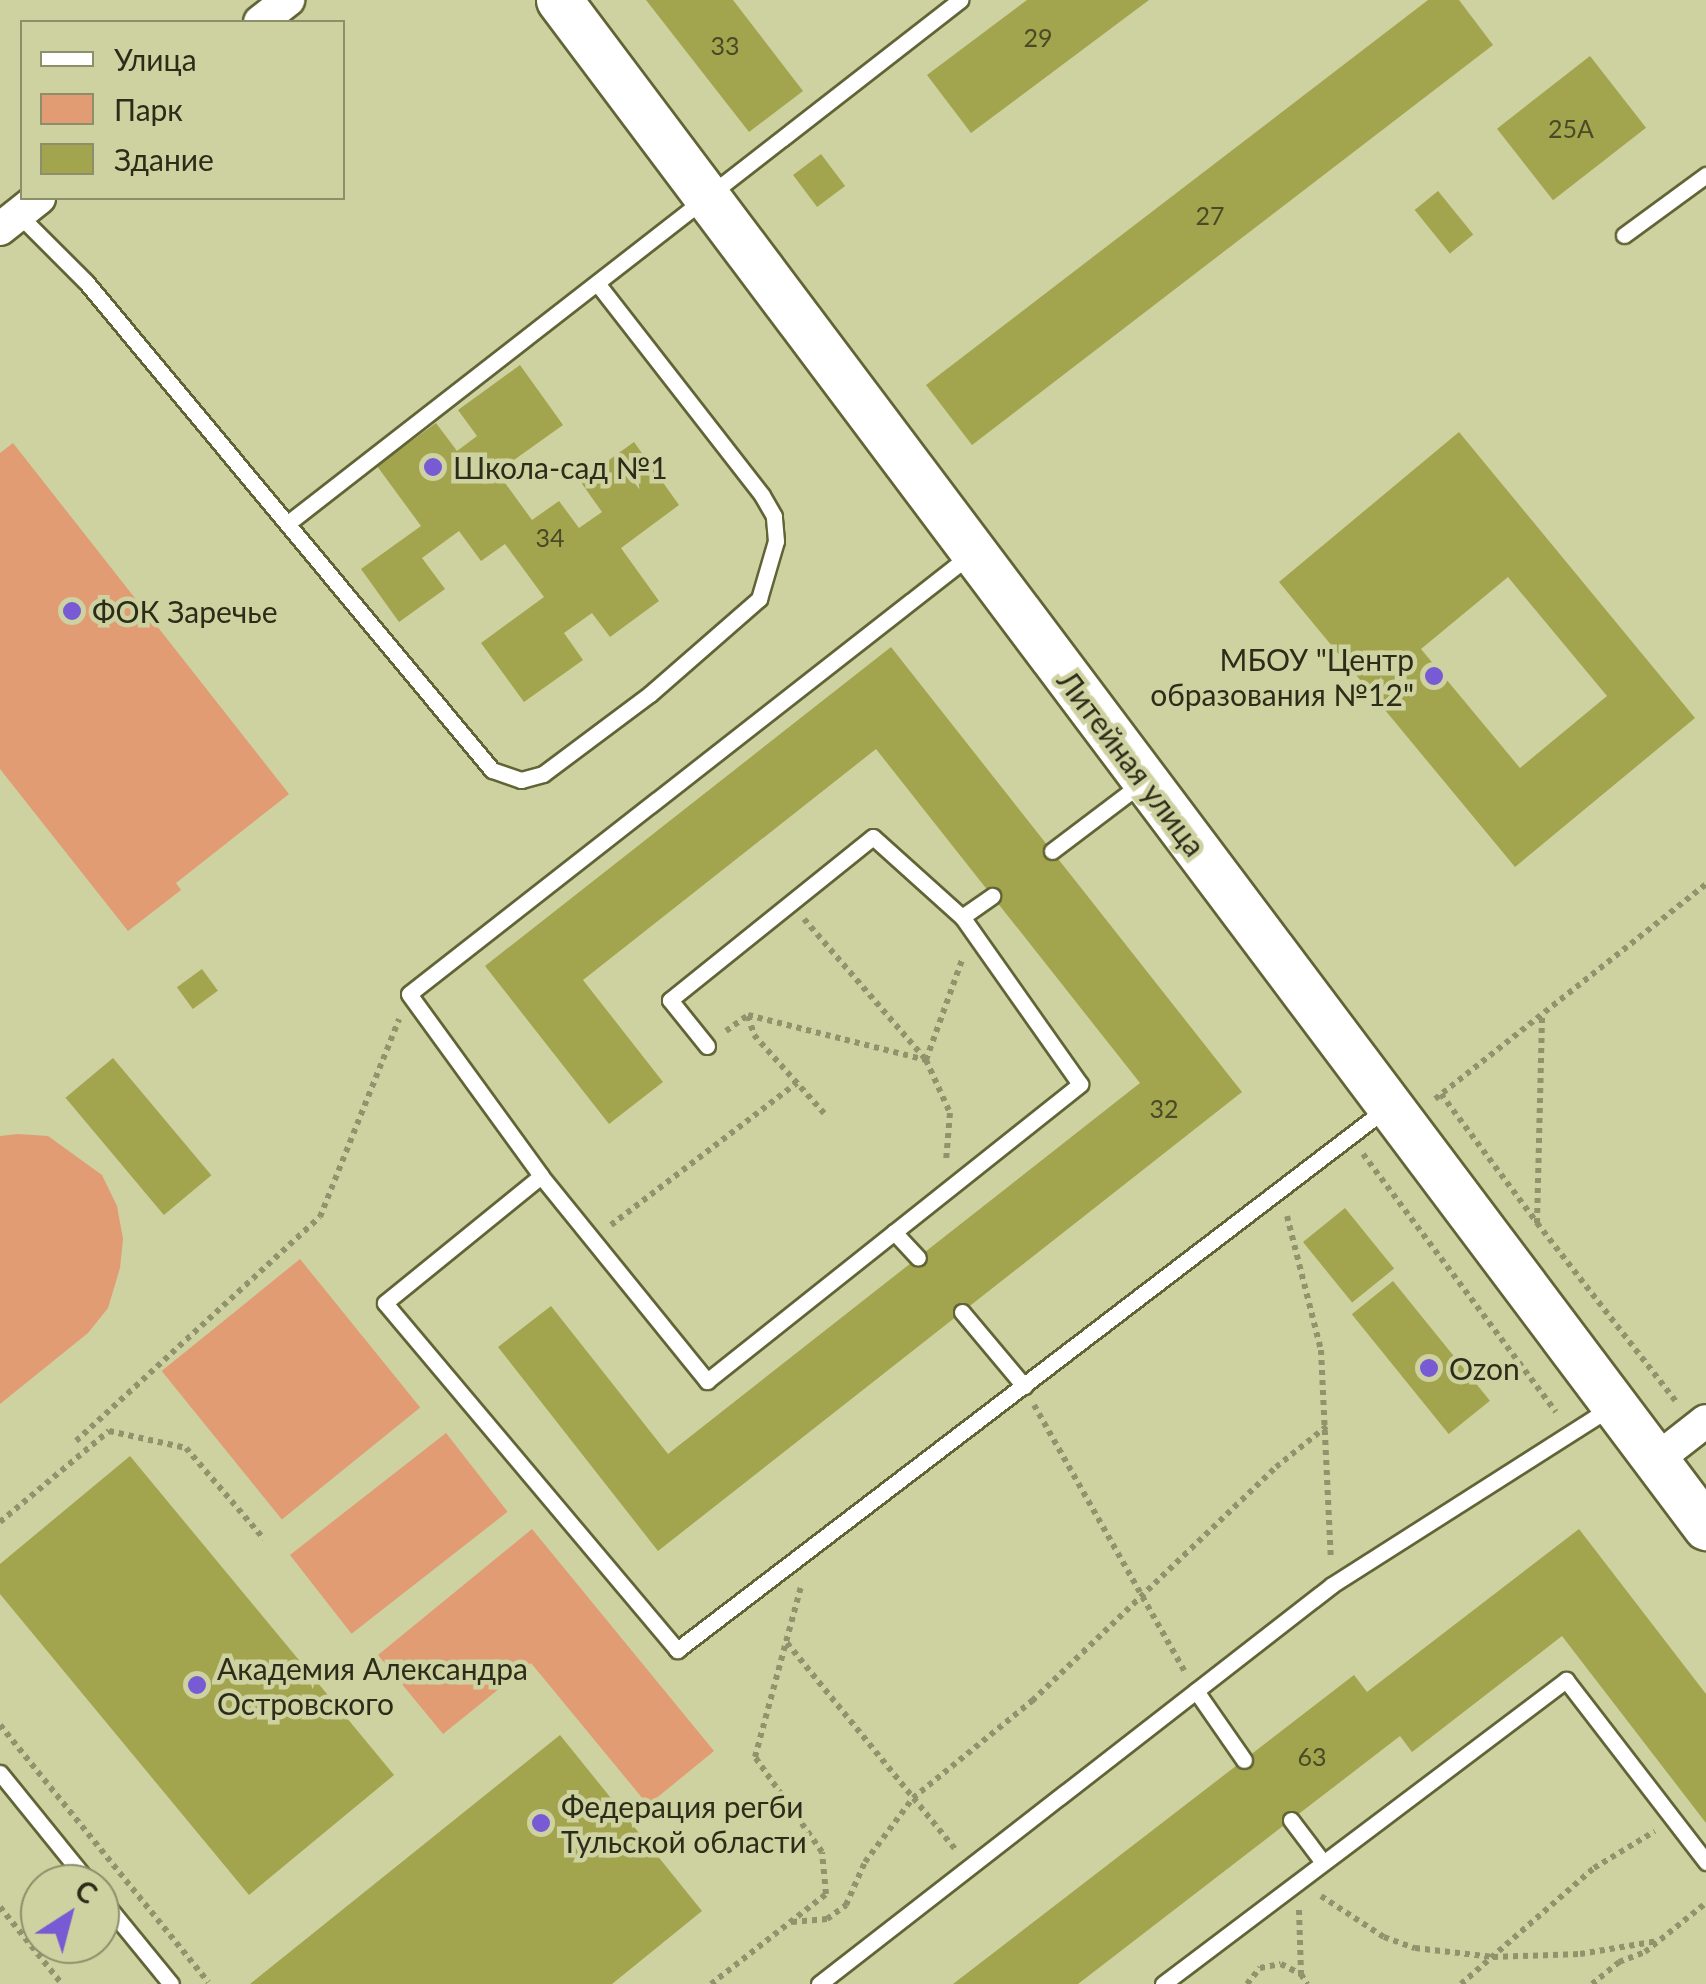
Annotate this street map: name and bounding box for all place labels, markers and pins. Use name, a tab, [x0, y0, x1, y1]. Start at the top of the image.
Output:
place label: Школа-сад №1	[453, 449, 668, 485]
marker: Школа-сад №1	[422, 456, 444, 478]
place label: ФОК Заречье	[92, 593, 278, 629]
marker: ФОК Заречье	[61, 600, 83, 622]
place label: МБОУ "Центр образования №12"	[1150, 641, 1414, 712]
marker: МБОУ "Центр образования №12"	[1423, 665, 1445, 687]
place label: Ozon	[1449, 1350, 1520, 1386]
marker: Ozon	[1418, 1357, 1440, 1379]
place label: Академия Александра Островского	[217, 1650, 528, 1720]
marker: Академия Александра Островского	[186, 1674, 208, 1696]
place label: Федерация регби Тульской области	[561, 1788, 807, 1858]
marker: Федерация регби Тульской области	[530, 1812, 552, 1834]

